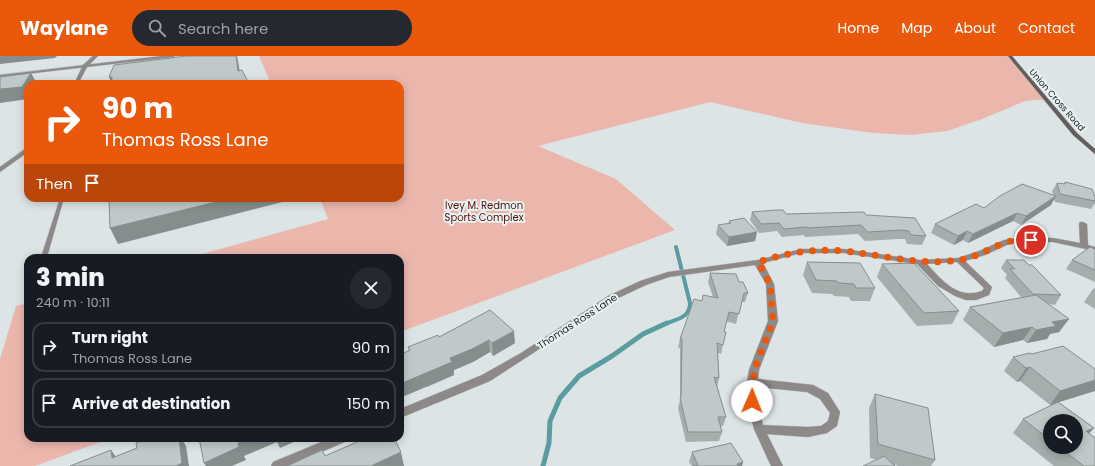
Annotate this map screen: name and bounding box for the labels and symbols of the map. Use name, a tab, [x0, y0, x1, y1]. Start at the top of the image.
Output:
street label: Union Cross Road	[1026, 66, 1088, 134]
park label: Ivey M. Redmon Sports Complex	[445, 198, 524, 225]
pin	[1014, 223, 1048, 257]
street label: Thomas Ross Lane	[534, 290, 620, 353]
position arrow	[731, 380, 773, 422]

